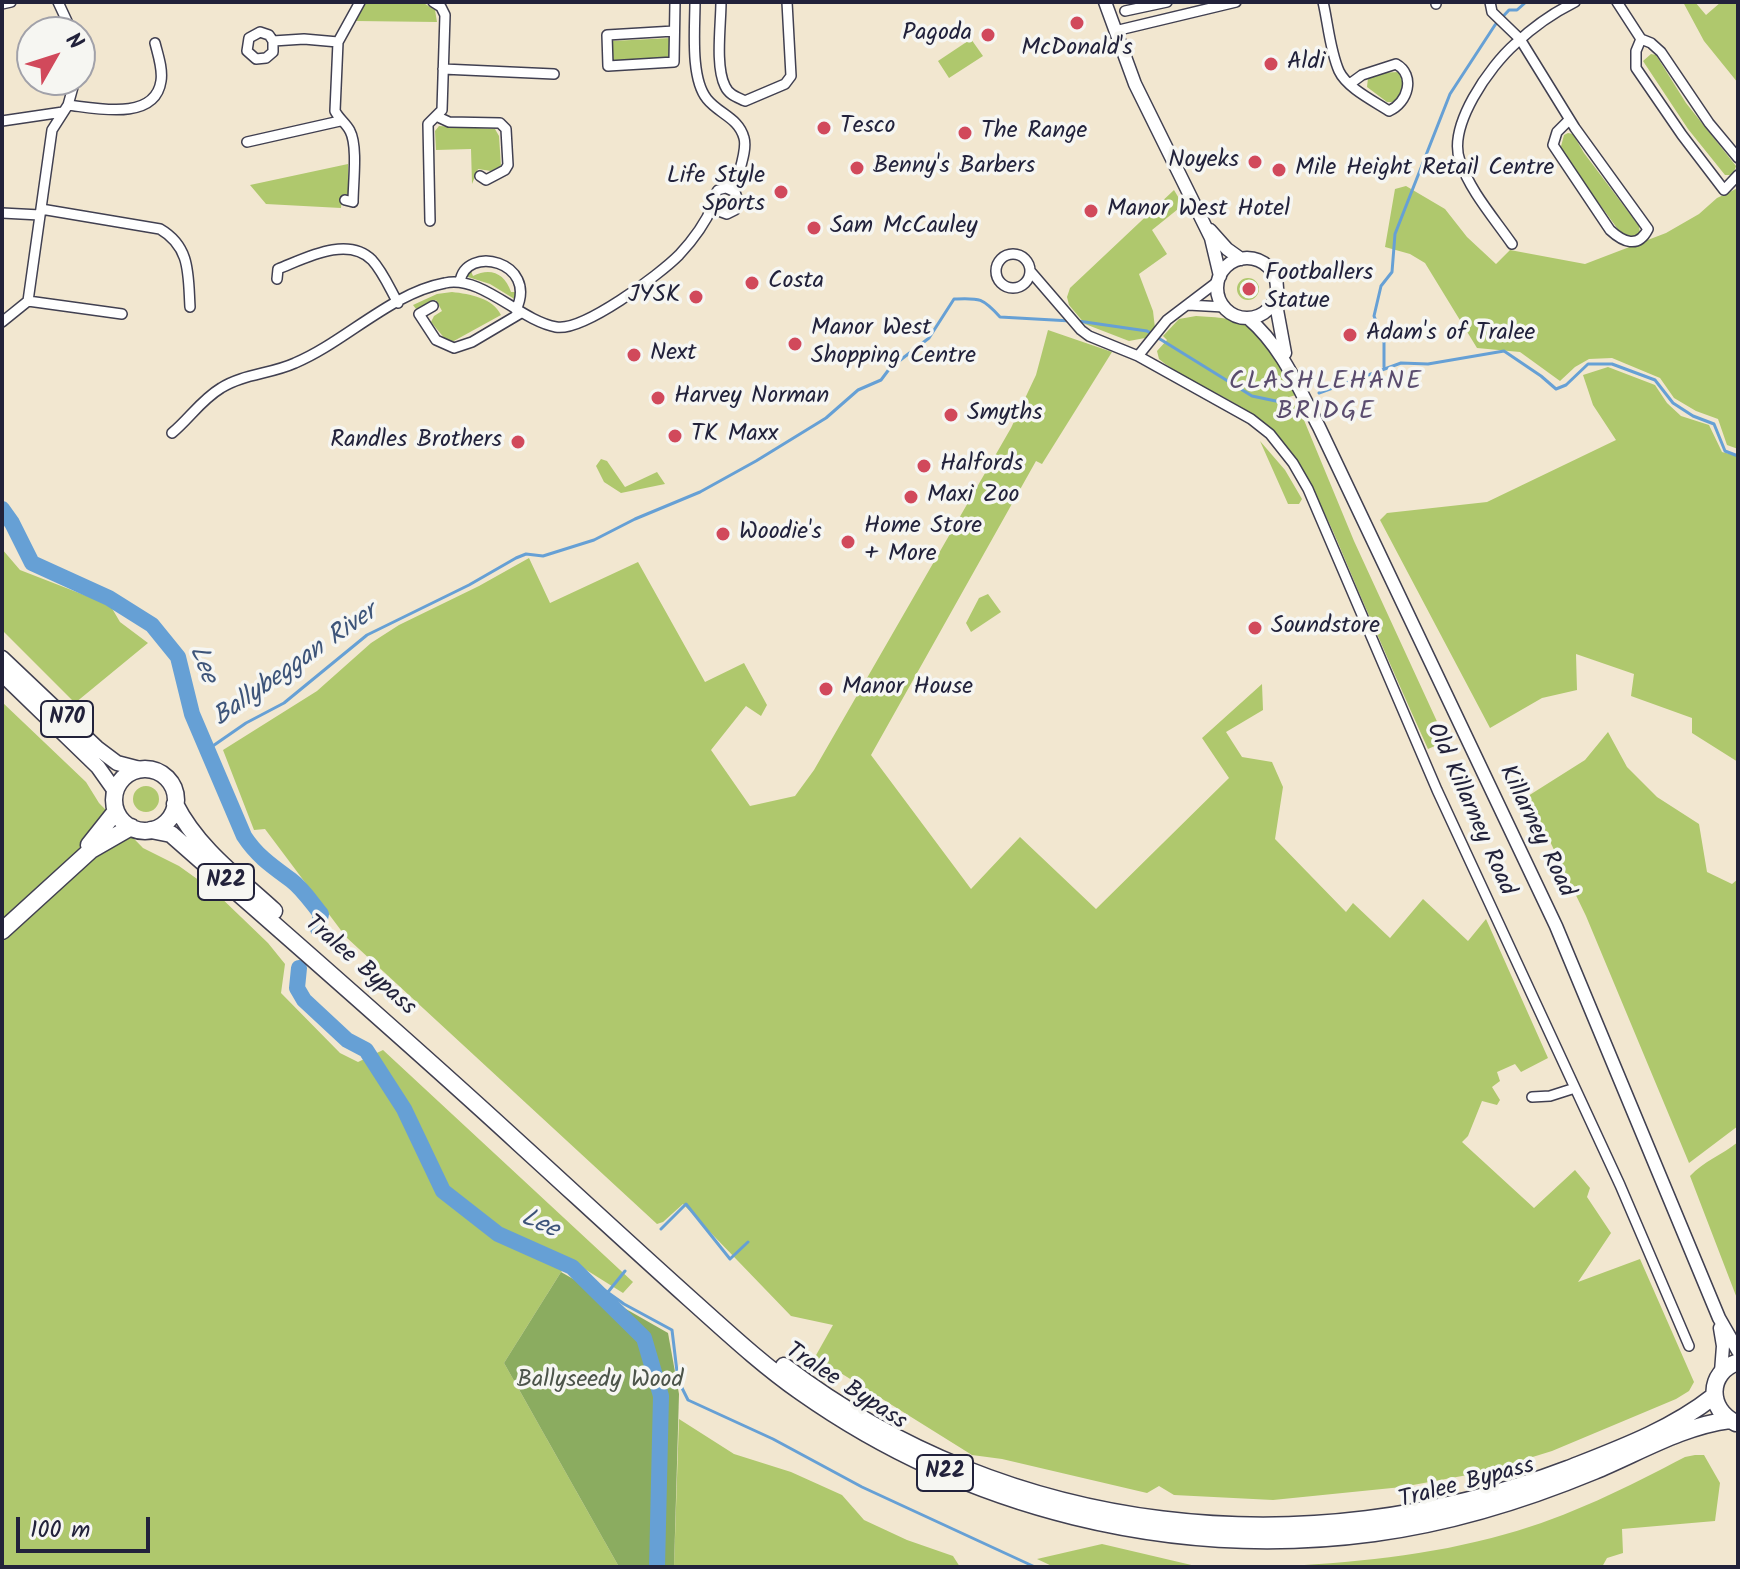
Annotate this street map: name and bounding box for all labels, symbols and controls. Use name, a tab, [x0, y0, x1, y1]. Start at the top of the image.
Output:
marker: McDonald's	[1068, 14, 1086, 32]
north arrow	[16, 16, 96, 96]
place label: Pagoda	[902, 21, 972, 49]
text: N	[56, 25, 91, 58]
marker: Pagoda	[979, 26, 997, 44]
place label: McDonald's	[1021, 36, 1133, 64]
place label: Aldi	[1287, 50, 1325, 78]
marker: Aldi	[1262, 55, 1280, 73]
place label: Tesco	[840, 114, 895, 142]
marker: Tesco	[815, 119, 833, 137]
place label: The Range	[981, 119, 1087, 147]
marker: The Range	[956, 124, 974, 142]
place label: Noyeks	[1168, 148, 1239, 176]
marker: Noyeks	[1246, 153, 1264, 171]
place label: Benny's Barbers	[873, 154, 1035, 182]
place label: Mile Height Retail Centre	[1295, 156, 1554, 184]
marker: Benny's Barbers	[848, 159, 866, 177]
marker: Mile Height Retail Centre	[1270, 161, 1288, 179]
place label: Life Style Sports	[667, 164, 765, 220]
marker: Life Style Sports	[772, 183, 790, 201]
place label: Manor West Hotel	[1107, 197, 1290, 225]
marker: Manor West Hotel	[1082, 202, 1100, 220]
place label: Sam McCauley	[830, 214, 977, 242]
marker: Sam McCauley	[805, 219, 823, 237]
place label: Footballers Statue	[1265, 261, 1373, 317]
place label: Costa	[768, 269, 824, 297]
marker: Costa	[743, 274, 761, 292]
marker: Footballers Statue	[1240, 280, 1258, 298]
place label: JYSK	[628, 283, 680, 311]
marker: JYSK	[687, 288, 705, 306]
place label: Manor West Shopping Centre	[811, 316, 976, 372]
place label: Adam's of Tralee	[1366, 321, 1535, 349]
marker: Adam's of Tralee	[1341, 326, 1359, 344]
marker: Manor West Shopping Centre	[786, 335, 804, 353]
place label: Next	[650, 341, 697, 369]
marker: Next	[625, 346, 643, 364]
district label: CLASHLEHANE BRIDGE	[1229, 368, 1423, 430]
place label: Harvey Norman	[674, 384, 829, 412]
marker: Harvey Norman	[649, 389, 667, 407]
place label: Smyths	[967, 401, 1042, 429]
marker: Smyths	[942, 406, 960, 424]
place label: TK Maxx	[691, 422, 778, 450]
marker: TK Maxx	[666, 427, 684, 445]
place label: Randles Brothers	[330, 428, 502, 456]
marker: Randles Brothers	[509, 433, 527, 451]
place label: Halfords	[940, 452, 1023, 480]
marker: Halfords	[915, 457, 933, 475]
place label: Maxi Zoo	[927, 483, 1019, 511]
marker: Maxi Zoo	[902, 488, 920, 506]
place label: Home Store + More	[864, 514, 982, 570]
place label: Woodie's	[739, 520, 822, 548]
marker: Woodie's	[714, 525, 732, 543]
marker: Home Store + More	[839, 533, 857, 551]
water label: Ballybeggan River	[208, 599, 384, 735]
place label: Soundstore	[1271, 614, 1380, 642]
marker: Soundstore	[1246, 619, 1264, 637]
water label: Lee	[180, 642, 222, 688]
place label: Manor House	[842, 675, 973, 703]
marker: Manor House	[817, 680, 835, 698]
road number: N70	[41, 701, 93, 737]
street label: Old Killarney Road	[1418, 719, 1520, 901]
street label: Killarney Road	[1491, 761, 1579, 903]
road number: N22	[198, 864, 254, 900]
street label: Tralee Bypass	[297, 911, 421, 1023]
water label: Lee	[515, 1204, 563, 1248]
street label: Tralee Bypass	[779, 1338, 911, 1438]
park label: Ballyseedy Wood	[517, 1368, 683, 1396]
street label: Tralee Bypass	[1396, 1453, 1538, 1517]
road number: N22	[917, 1455, 973, 1491]
scale bar	[20, 1501, 154, 1551]
text: 100 m	[30, 1511, 90, 1550]

